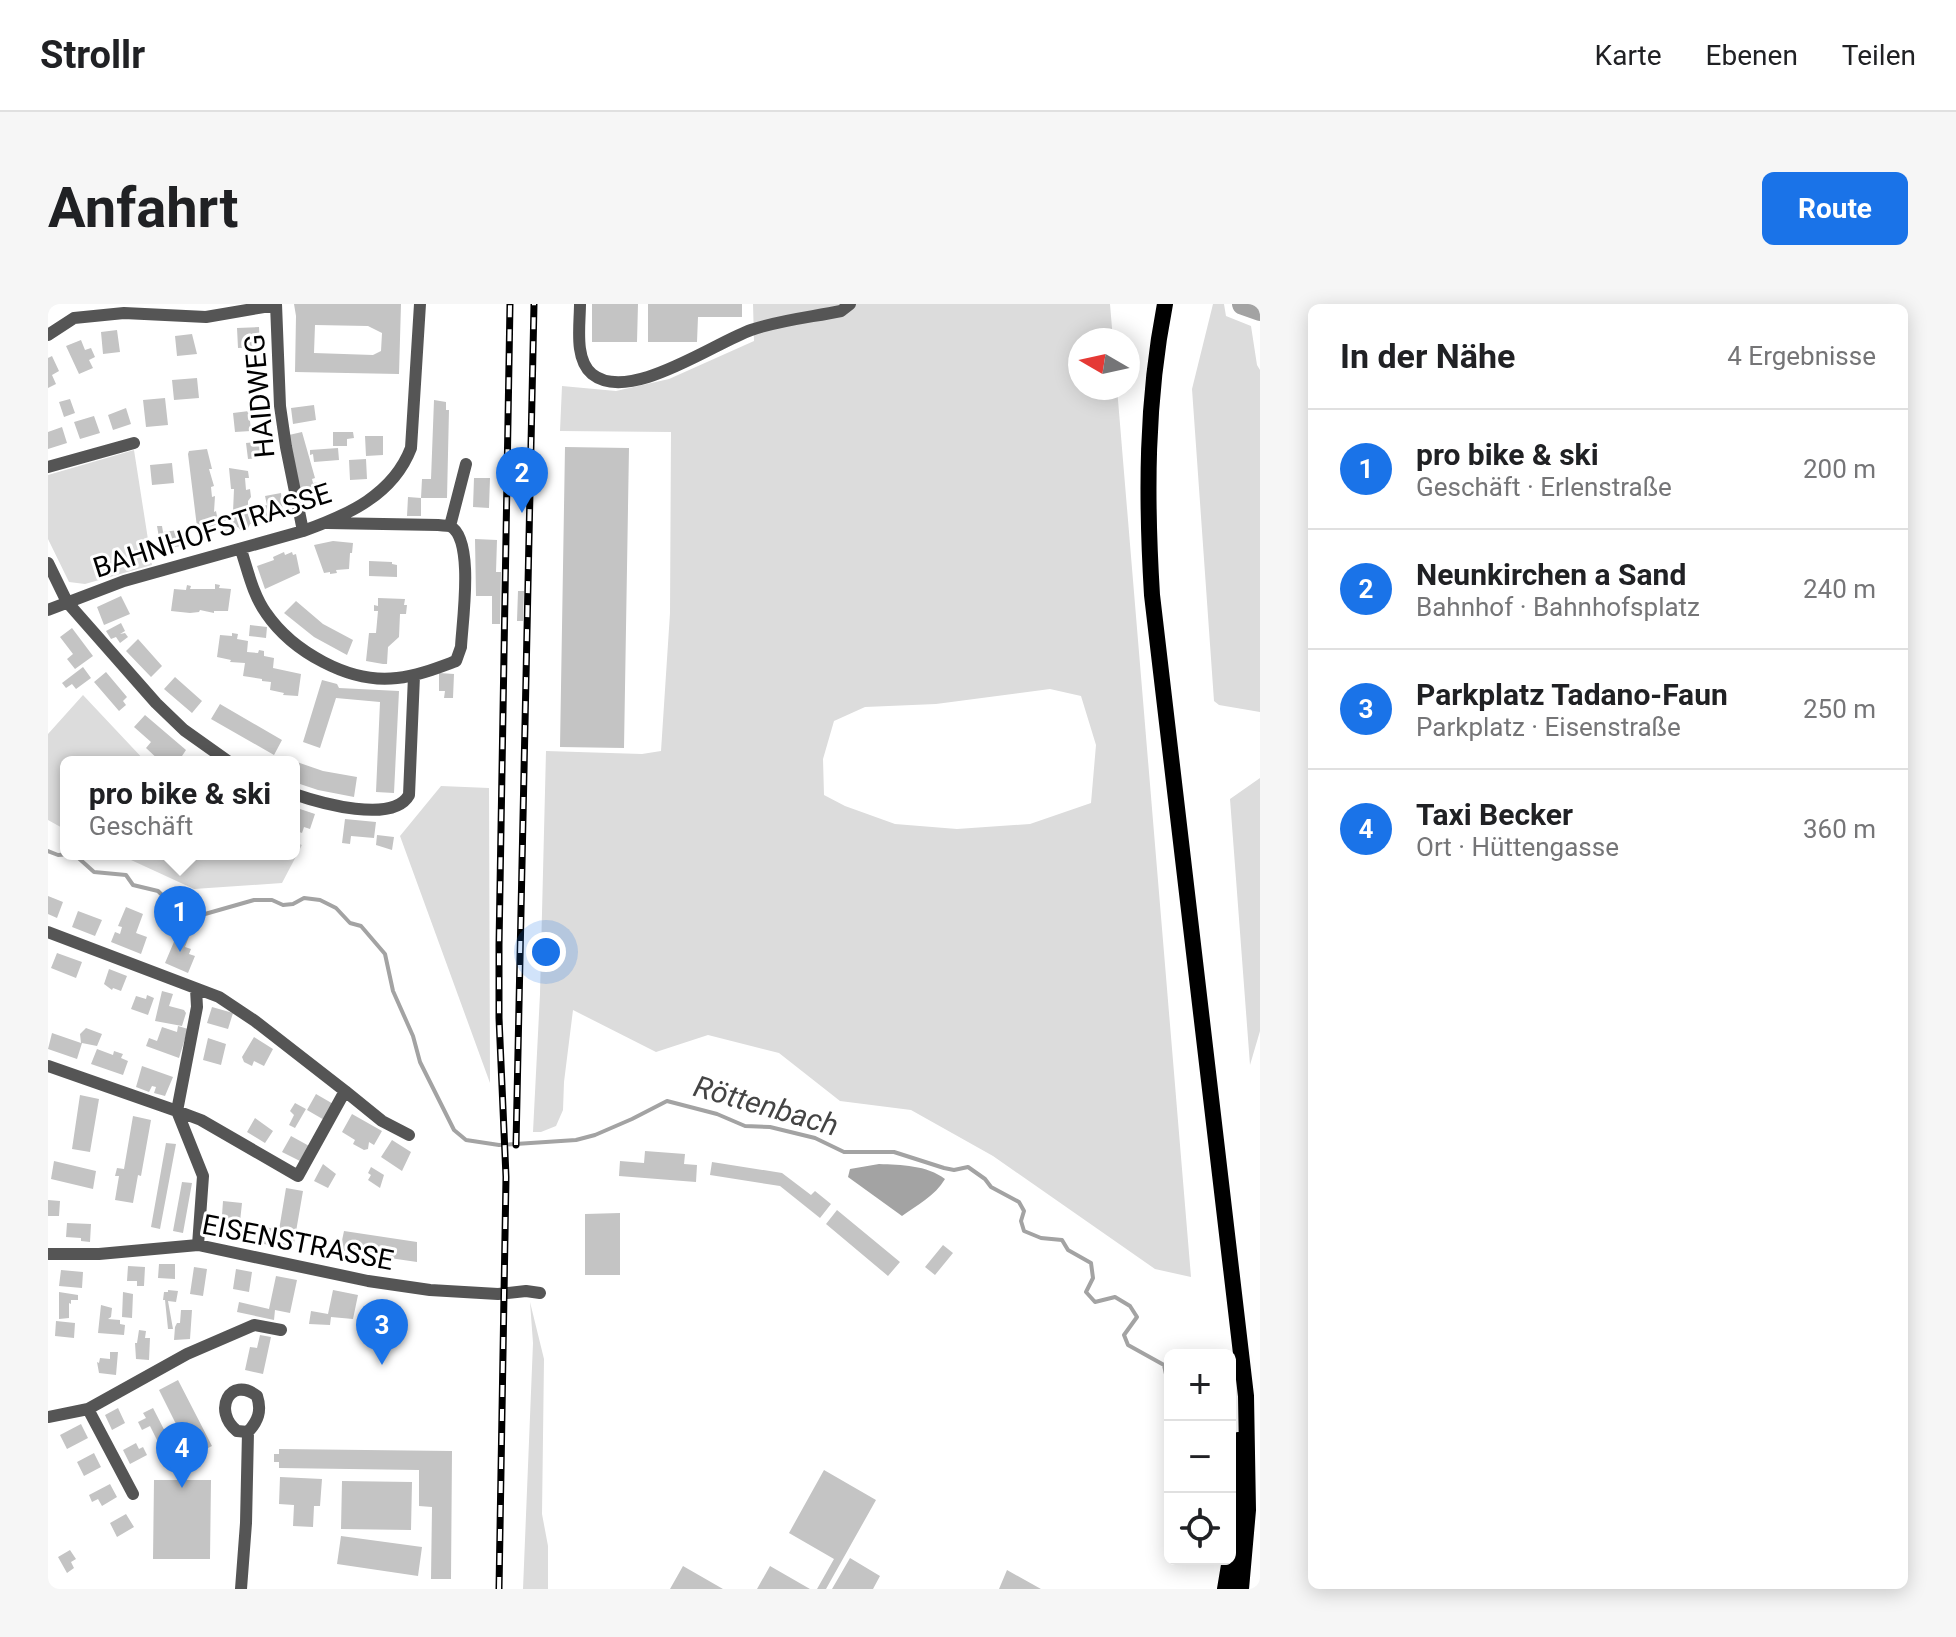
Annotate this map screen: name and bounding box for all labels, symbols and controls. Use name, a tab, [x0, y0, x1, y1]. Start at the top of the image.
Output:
text: Strollr	[40, 33, 145, 77]
text: Karte	[1595, 39, 1662, 72]
text: Ebenen	[1706, 39, 1798, 72]
text: Teilen	[1842, 39, 1916, 72]
button: Route	[1762, 172, 1908, 245]
text: Anfahrt	[48, 175, 238, 241]
north arrow	[1068, 328, 1140, 400]
street label: HAIDWEG	[238, 333, 281, 459]
text: In der Nähe	[1340, 336, 1515, 376]
text: 4 Ergebnisse	[1727, 341, 1876, 371]
text: pro bike & ski	[1416, 437, 1599, 472]
pin: 2	[496, 447, 548, 513]
text: 1	[1359, 454, 1373, 484]
text: 200 m	[1803, 454, 1876, 484]
text: Geschäft · Erlenstraße	[1416, 472, 1672, 502]
street label: BAHNHOFSTRASSE	[89, 476, 335, 585]
text: Neunkirchen a Sand	[1416, 557, 1686, 592]
text: 2	[1359, 574, 1373, 604]
text: 240 m	[1803, 574, 1876, 604]
text: Bahnhof · Bahnhofsplatz	[1416, 592, 1700, 622]
text: Parkplatz Tadano-Faun	[1416, 677, 1728, 712]
text: 3	[1359, 694, 1373, 724]
text: 250 m	[1803, 694, 1876, 724]
text: Parkplatz · Eisenstraße	[1416, 712, 1681, 742]
popup	[60, 756, 300, 860]
text: pro bike & ski	[89, 776, 271, 811]
text: Taxi Becker	[1416, 797, 1573, 832]
text: Geschäft	[89, 811, 193, 841]
text: 4	[1359, 814, 1373, 844]
text: 360 m	[1803, 814, 1876, 844]
text: Ort · Hüttengasse	[1416, 832, 1619, 862]
pin: 1	[154, 886, 206, 952]
your location	[526, 932, 566, 972]
water label: Röttenbach	[690, 1068, 842, 1143]
street label: EISENSTRASSE	[200, 1208, 396, 1277]
pin: 3	[356, 1299, 408, 1365]
map controls	[1164, 1349, 1236, 1565]
button: +	[1164, 1349, 1236, 1421]
button: −	[1164, 1421, 1236, 1493]
pin: 4	[156, 1422, 208, 1488]
button: locate	[1164, 1493, 1236, 1565]

